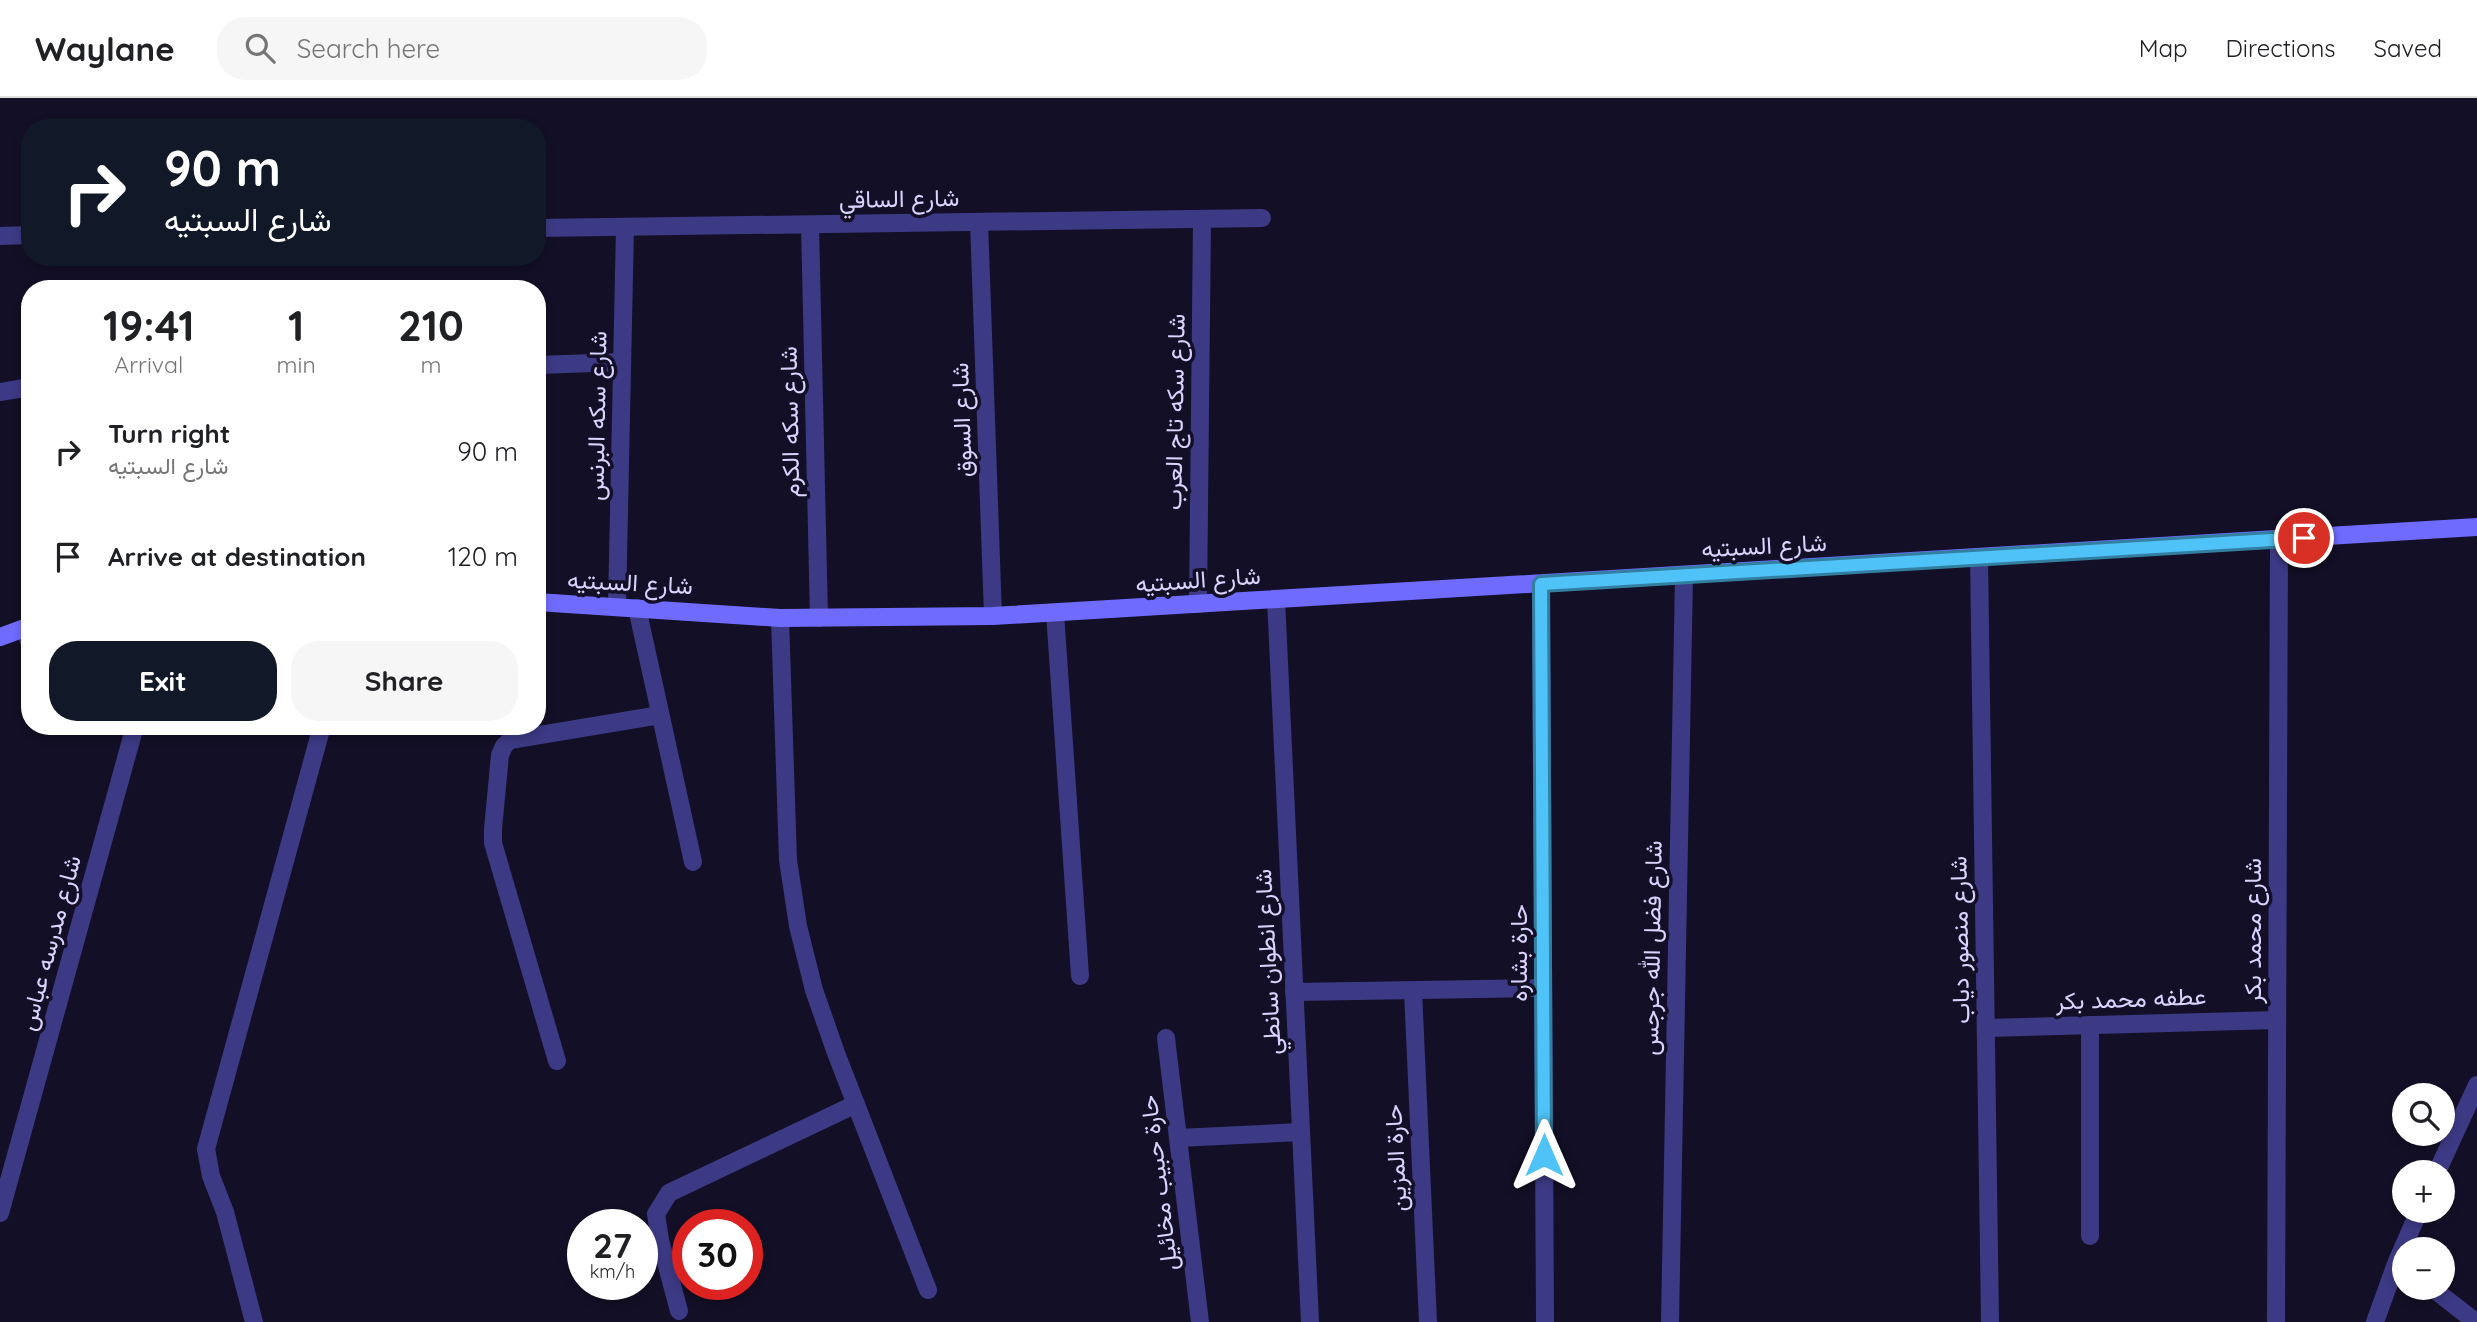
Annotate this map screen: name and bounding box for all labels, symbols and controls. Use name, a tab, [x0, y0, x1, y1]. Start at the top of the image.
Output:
search box	[217, 17, 707, 80]
text: Waylane	[35, 28, 175, 69]
icon: search	[241, 29, 279, 67]
text: Search here	[297, 32, 440, 65]
text: Map	[2139, 33, 2188, 63]
text: Directions	[2226, 33, 2336, 63]
text: Saved	[2374, 33, 2442, 63]
text: 90 m	[164, 137, 281, 198]
icon: right	[49, 147, 140, 238]
street label: شارع الساقي	[839, 182, 960, 219]
text: شارع السبتيه	[164, 199, 332, 239]
text: 19:41	[103, 299, 195, 352]
text: 1	[288, 299, 304, 352]
text: 210	[398, 299, 464, 352]
street label: شارع سكه تاج العرب	[1157, 314, 1193, 510]
street label: شارع سكه البرنس	[580, 331, 614, 501]
street label: شارع سكه الكرم	[773, 346, 807, 498]
text: Arrival	[114, 350, 183, 379]
text: min	[277, 350, 316, 379]
text: m	[420, 350, 441, 379]
street label: شارع السوق	[944, 362, 980, 478]
text: Turn right	[108, 417, 230, 450]
icon: right	[49, 433, 87, 471]
text: 90 m	[457, 435, 518, 468]
text: شارع السبتيه	[108, 451, 228, 480]
pin	[2274, 508, 2334, 568]
icon: arrive	[2285, 519, 2323, 557]
street label: شارع السبتيه	[1700, 527, 1828, 565]
icon: arrive	[49, 538, 87, 576]
text: Arrive at destination	[108, 540, 366, 573]
text: 120 m	[448, 540, 518, 573]
street label: شارع السبتيه	[1134, 560, 1262, 600]
street label: شارع السبتيه	[566, 564, 694, 602]
button: Exit	[49, 641, 277, 721]
button: Share	[291, 641, 518, 721]
street label: شارع فضل الله جرجس	[1634, 840, 1670, 1056]
street label: شارع مدرسه عباس	[11, 852, 89, 1034]
street label: شارع منصور دياب	[1943, 856, 1977, 1024]
street label: شارع محمد بكر	[2237, 858, 2269, 1005]
street label: شارع انطوان سانطي	[1247, 868, 1292, 1056]
street label: حارة بشاره	[1503, 904, 1534, 1002]
street label: عطفه محمد بكر	[2054, 980, 2207, 1017]
map controls	[2392, 1083, 2455, 1300]
button: search	[2392, 1083, 2455, 1146]
street label: حارة حبيب مخائيل	[1132, 1093, 1185, 1273]
street label: حارة المزين	[1377, 1104, 1414, 1213]
position arrow	[1507, 1118, 1581, 1192]
button: +	[2392, 1160, 2455, 1223]
speed limit sign: 30	[672, 1209, 763, 1300]
text: 27	[593, 1223, 632, 1267]
button: −	[2392, 1237, 2455, 1300]
text: km/h	[590, 1260, 635, 1283]

